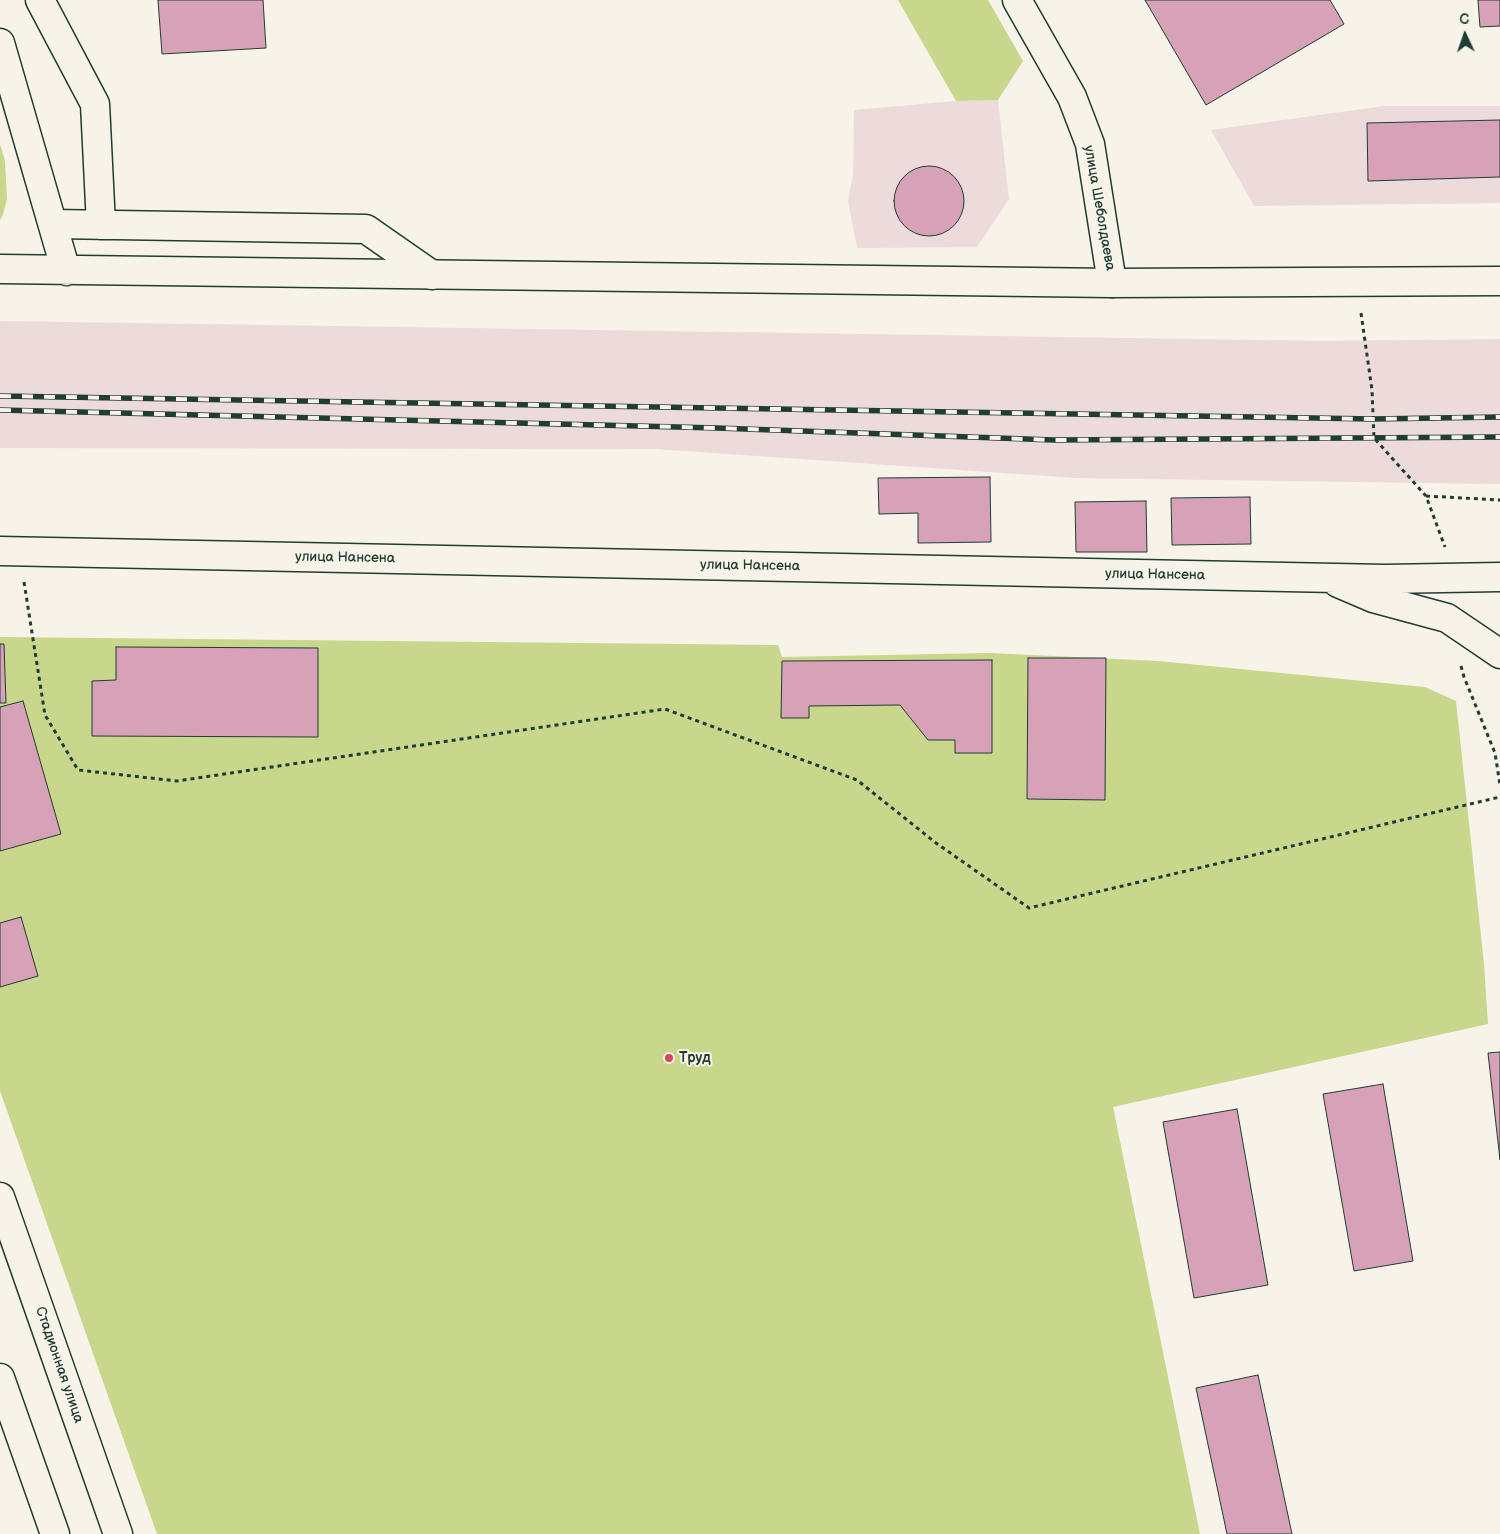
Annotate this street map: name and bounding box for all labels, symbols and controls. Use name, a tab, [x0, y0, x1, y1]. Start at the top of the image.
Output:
north arrow	[1440, 10, 1490, 60]
text: С	[1459, 11, 1469, 28]
street label: улица Шеболдаева	[1080, 144, 1118, 272]
street label: улица Нансена	[295, 549, 395, 567]
street label: улица Нансена	[700, 557, 800, 575]
street label: улица Нансена	[1105, 566, 1205, 584]
place label: Труд	[679, 1050, 711, 1066]
marker: Труд	[663, 1052, 675, 1064]
street label: Стадионная улица	[31, 1305, 87, 1425]

